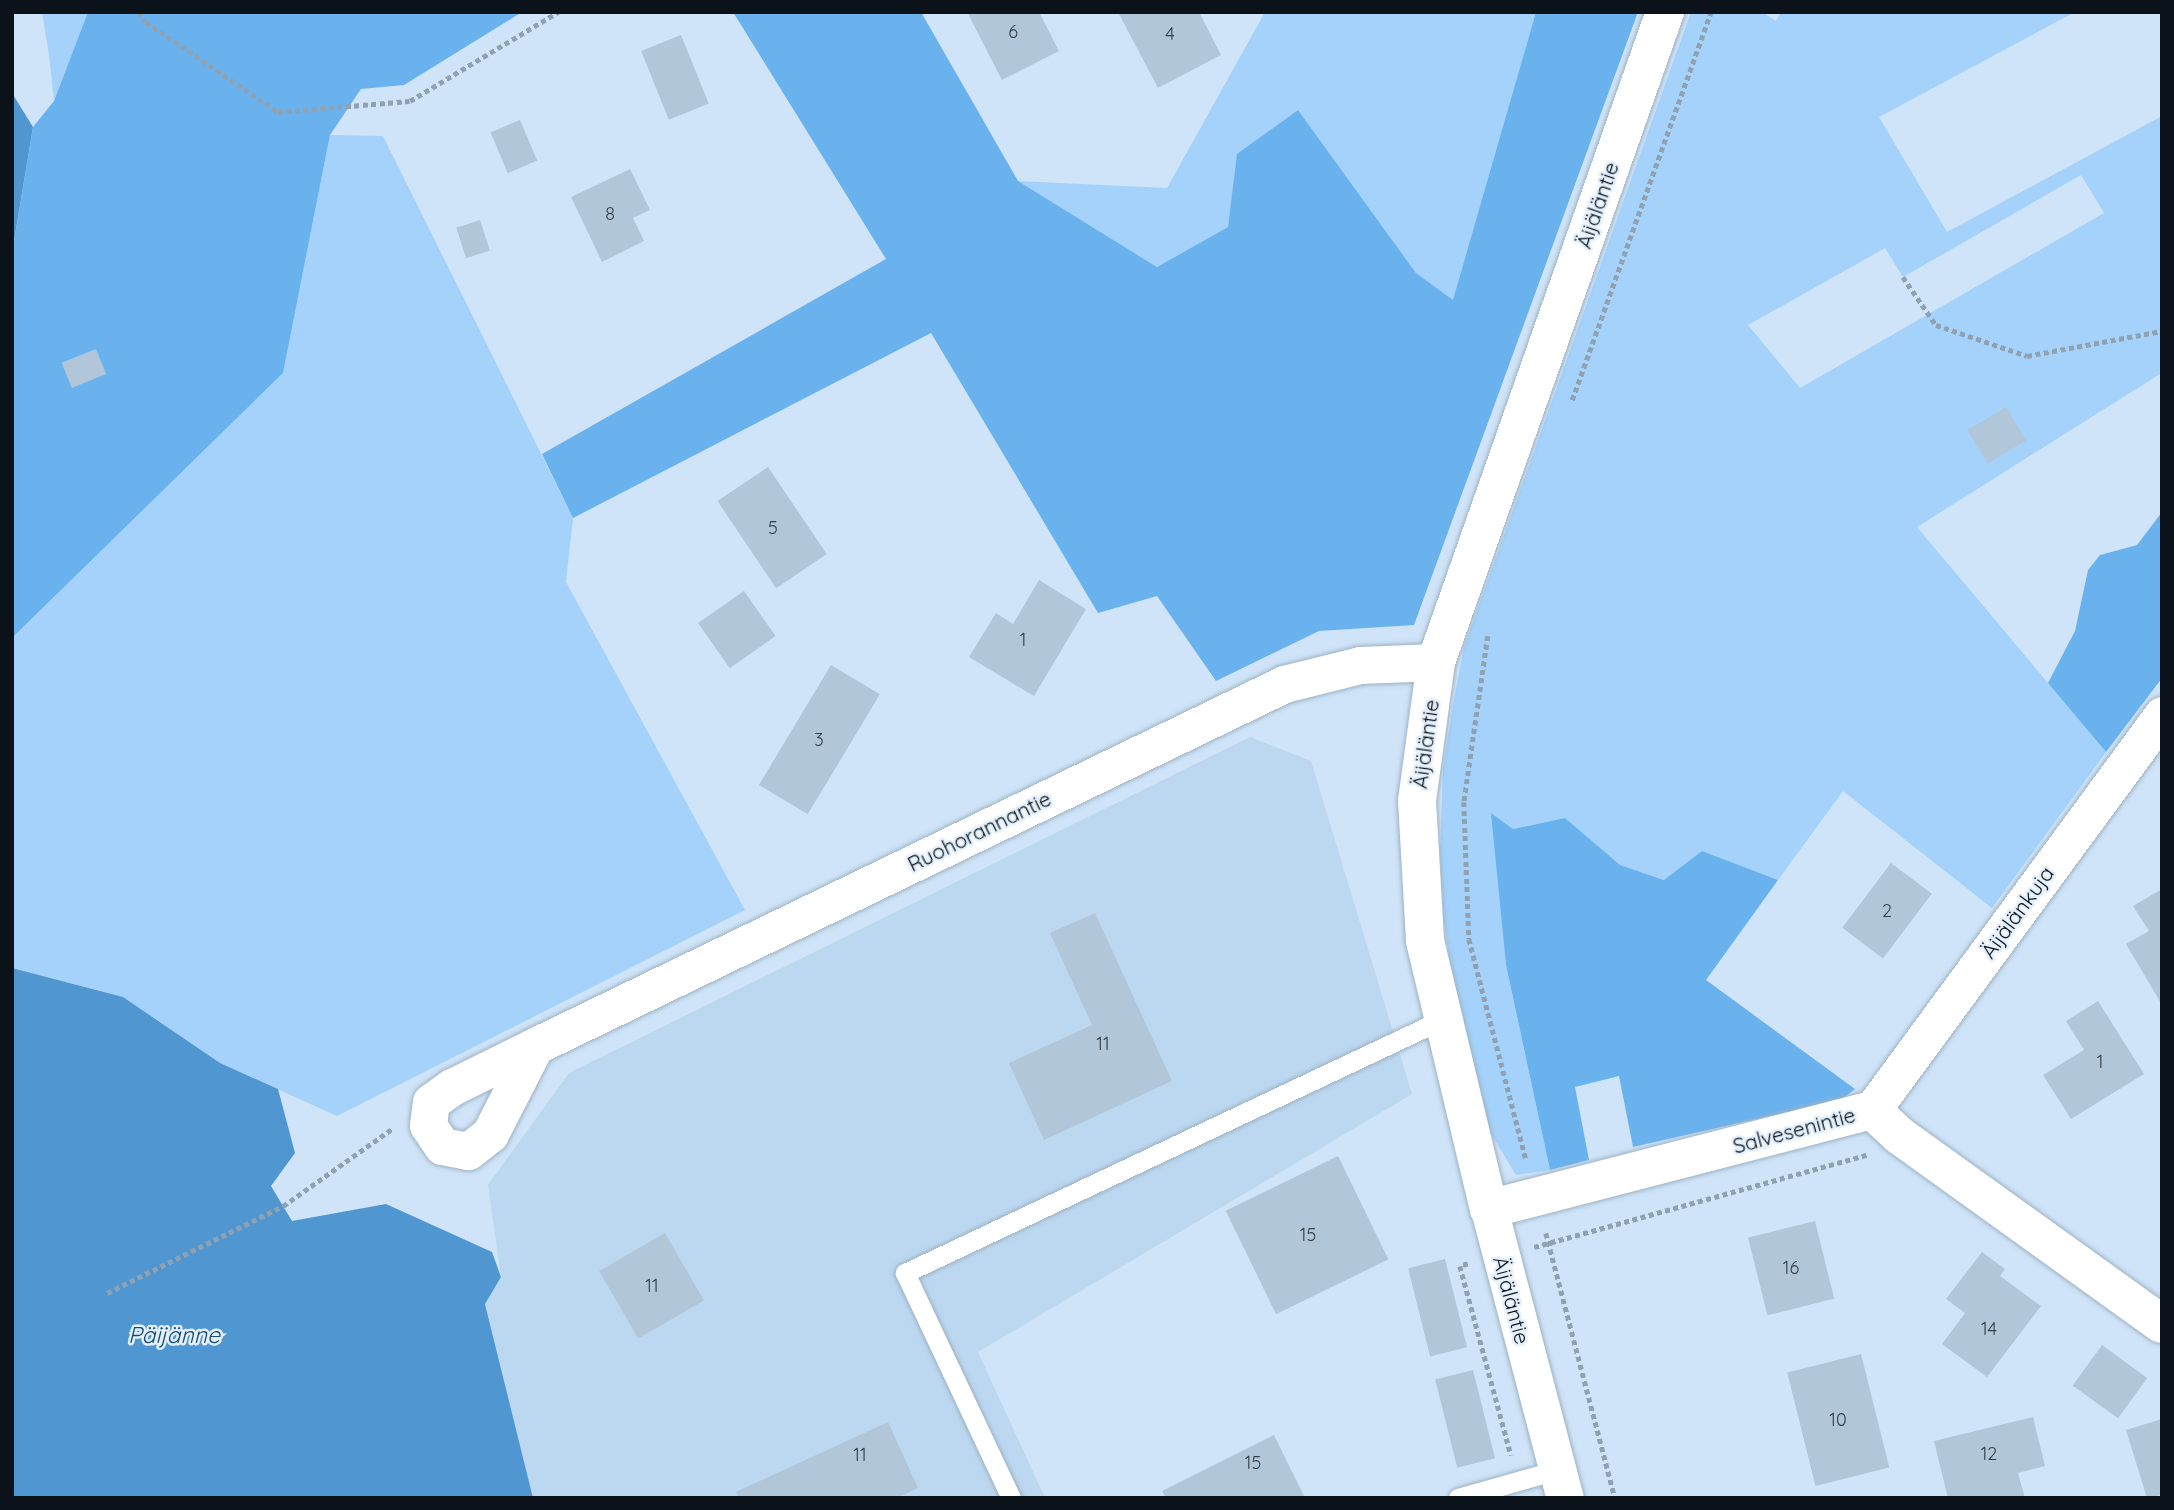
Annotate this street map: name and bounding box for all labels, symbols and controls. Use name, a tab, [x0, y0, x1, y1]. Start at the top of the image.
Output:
house number: 6	[1008, 21, 1018, 43]
house number: 4	[1165, 23, 1175, 45]
street label: Äijäläntie	[1570, 159, 1624, 251]
house number: 8	[605, 203, 615, 225]
house number: 5	[768, 517, 778, 539]
house number: 1	[1020, 629, 1026, 651]
street label: Äijäläntie	[1406, 698, 1444, 790]
house number: 3	[814, 729, 824, 751]
street label: Ruohorannantie	[903, 785, 1055, 877]
street label: Äijälänkuja	[1975, 861, 2059, 963]
house number: 2	[1882, 900, 1892, 922]
house number: 11	[1096, 1033, 1110, 1055]
house number: 1	[2097, 1051, 2103, 1073]
street label: Salvesenintie	[1730, 1102, 1858, 1158]
house number: 15	[1300, 1224, 1316, 1246]
street label: Äijäläntie	[1488, 1253, 1536, 1347]
house number: 16	[1783, 1257, 1799, 1279]
house number: 11	[645, 1275, 659, 1297]
house number: 14	[1981, 1318, 1997, 1340]
water label: Päijänne	[128, 1321, 220, 1349]
house number: 10	[1829, 1409, 1847, 1431]
house number: 12	[1981, 1443, 1997, 1465]
house number: 11	[853, 1444, 867, 1466]
house number: 15	[1245, 1452, 1261, 1474]

